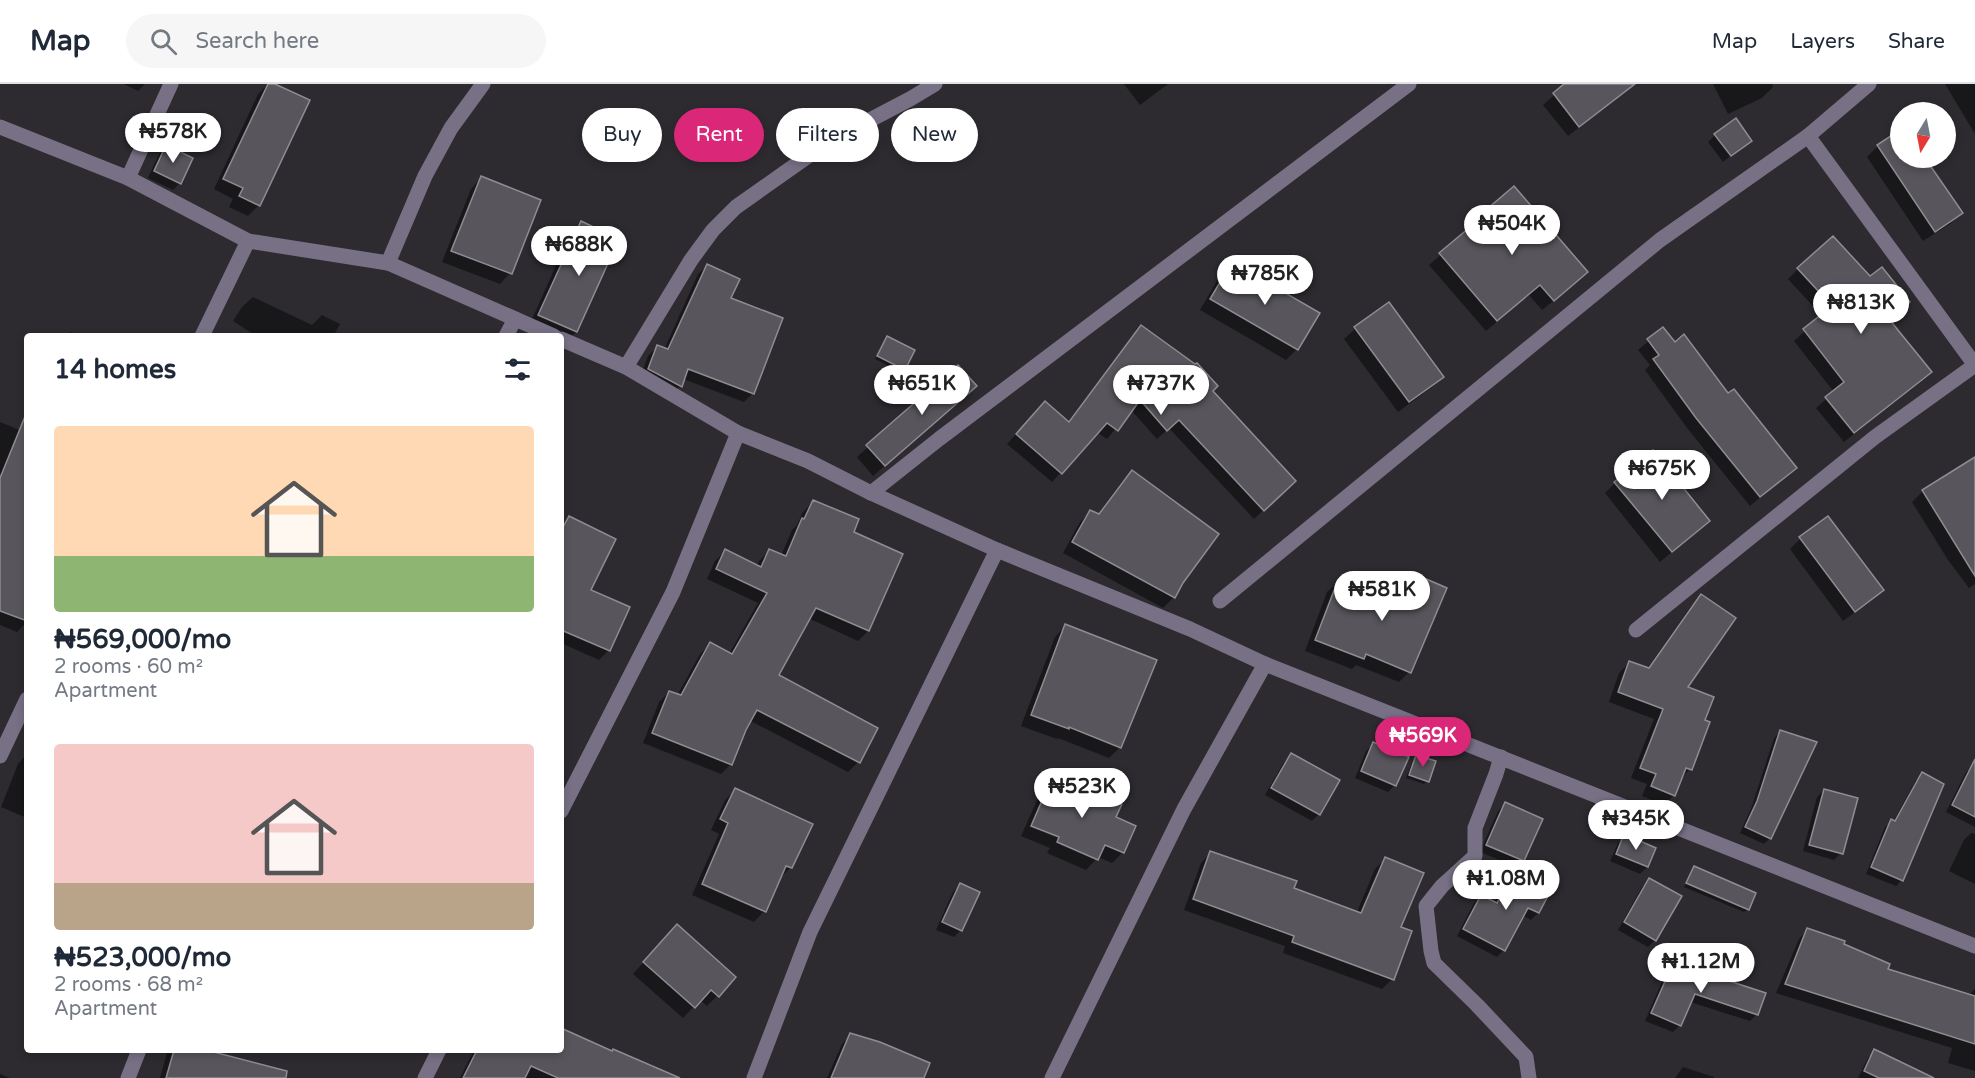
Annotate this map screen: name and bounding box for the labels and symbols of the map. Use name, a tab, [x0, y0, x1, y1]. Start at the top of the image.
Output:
north arrow	[1890, 102, 1956, 168]
pin: ₦578K	[131, 113, 215, 164]
pin: ₦504K	[1470, 205, 1554, 256]
pin: ₦688K	[537, 226, 621, 277]
pin: ₦785K	[1223, 255, 1307, 306]
pin: ₦813K	[1819, 284, 1903, 335]
pin: ₦651K	[880, 365, 964, 416]
pin: ₦737K	[1119, 365, 1203, 416]
pin: ₦675K	[1620, 450, 1704, 501]
pin: ₦581K	[1340, 571, 1424, 622]
pin: ₦569K	[1381, 717, 1465, 768]
pin: ₦523K	[1040, 768, 1124, 819]
pin: ₦345K	[1594, 800, 1678, 851]
pin: ₦1.08M	[1457, 860, 1555, 911]
pin: ₦1.12M	[1652, 943, 1750, 994]

